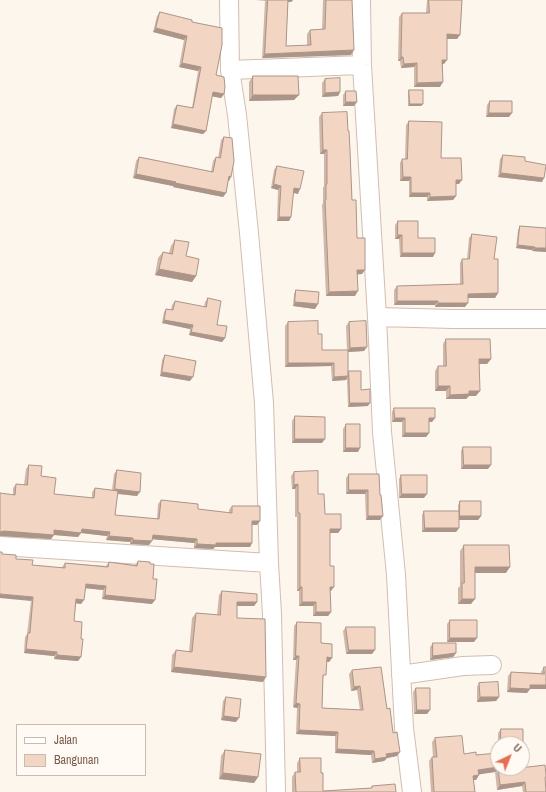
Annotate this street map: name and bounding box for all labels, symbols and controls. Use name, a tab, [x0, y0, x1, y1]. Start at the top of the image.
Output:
legend	[16, 724, 146, 776]
text: Jalan	[54, 732, 78, 748]
north arrow	[490, 736, 530, 776]
text: U	[510, 741, 525, 755]
text: Bangunan	[54, 752, 99, 768]

